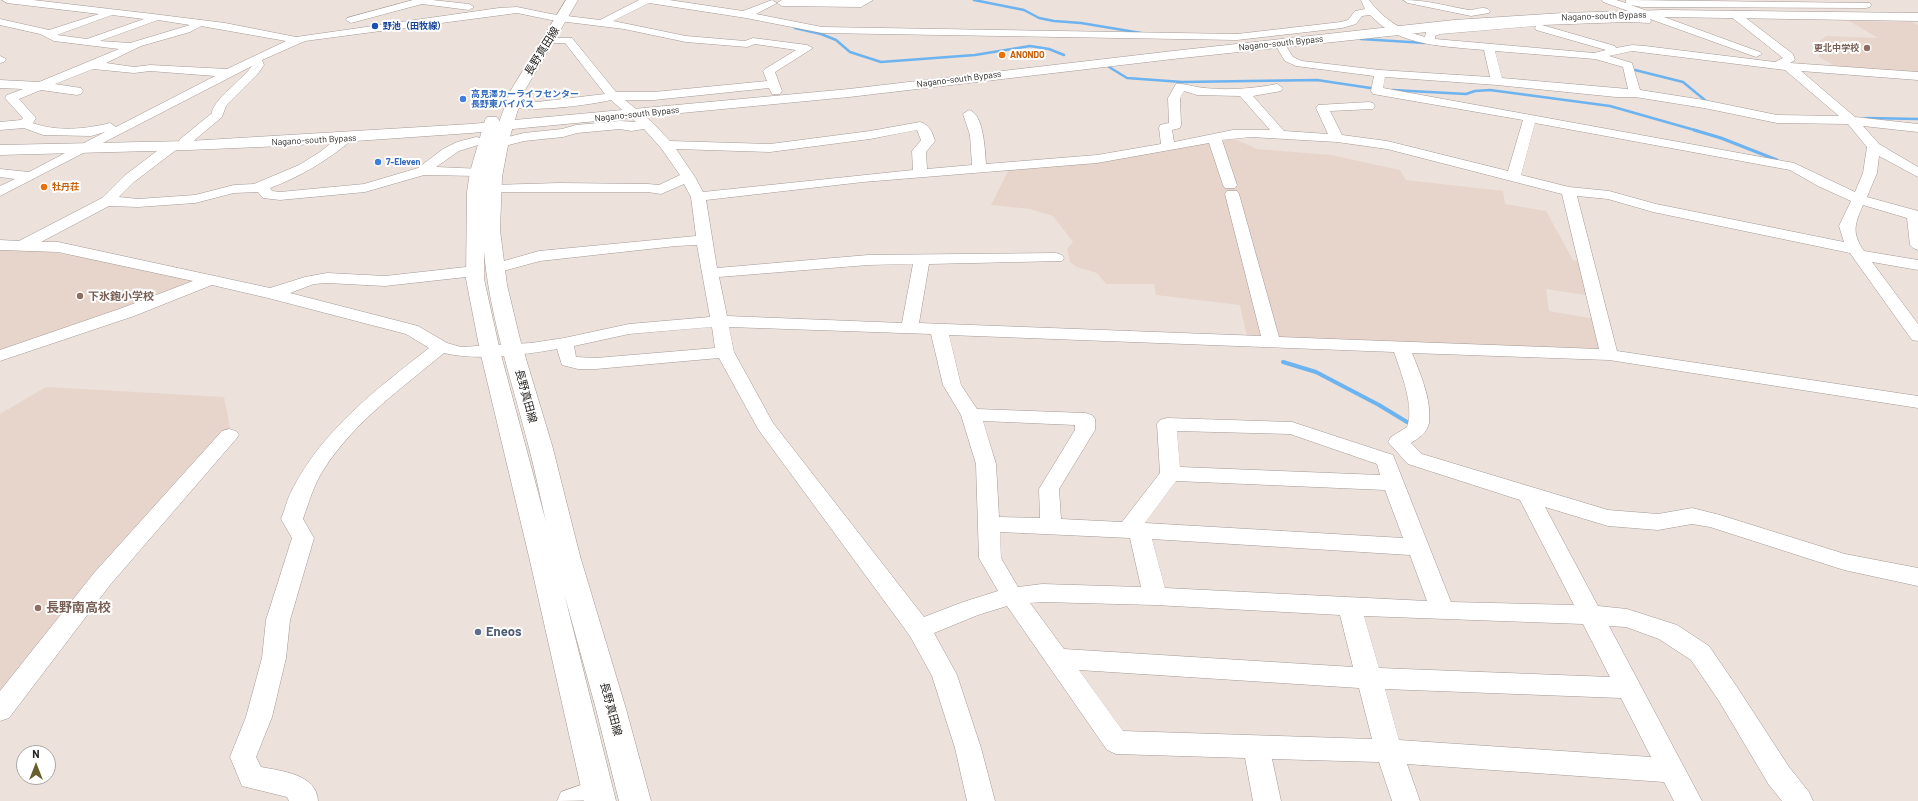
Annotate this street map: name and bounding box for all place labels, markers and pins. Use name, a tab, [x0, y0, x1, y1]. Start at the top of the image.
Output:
marker: 野池（田牧線）	[370, 21, 380, 31]
place label: 野池（田牧線）	[383, 21, 446, 31]
place label: 更北中学校	[1814, 43, 1859, 53]
marker: 更北中学校	[1862, 43, 1872, 53]
marker: ANONDO	[997, 50, 1007, 60]
place label: ANONDO	[1010, 50, 1045, 60]
place label: 高見澤カーライフセンター 長野東バイパス	[471, 89, 579, 110]
marker: 高見澤カーライフセンター 長野東バイパス	[458, 94, 468, 104]
marker: 7-Eleven	[373, 157, 383, 167]
place label: 7-Eleven	[386, 157, 420, 167]
marker: 牡丹荘	[39, 182, 49, 192]
place label: 牡丹荘	[52, 182, 79, 192]
place label: 下氷鉋小学校	[88, 289, 154, 303]
marker: 下氷鉋小学校	[75, 291, 85, 301]
place label: 長野南高校	[46, 600, 111, 616]
marker: 長野南高校	[33, 603, 43, 613]
place label: Eneos	[486, 624, 522, 640]
marker: Eneos	[473, 627, 483, 637]

